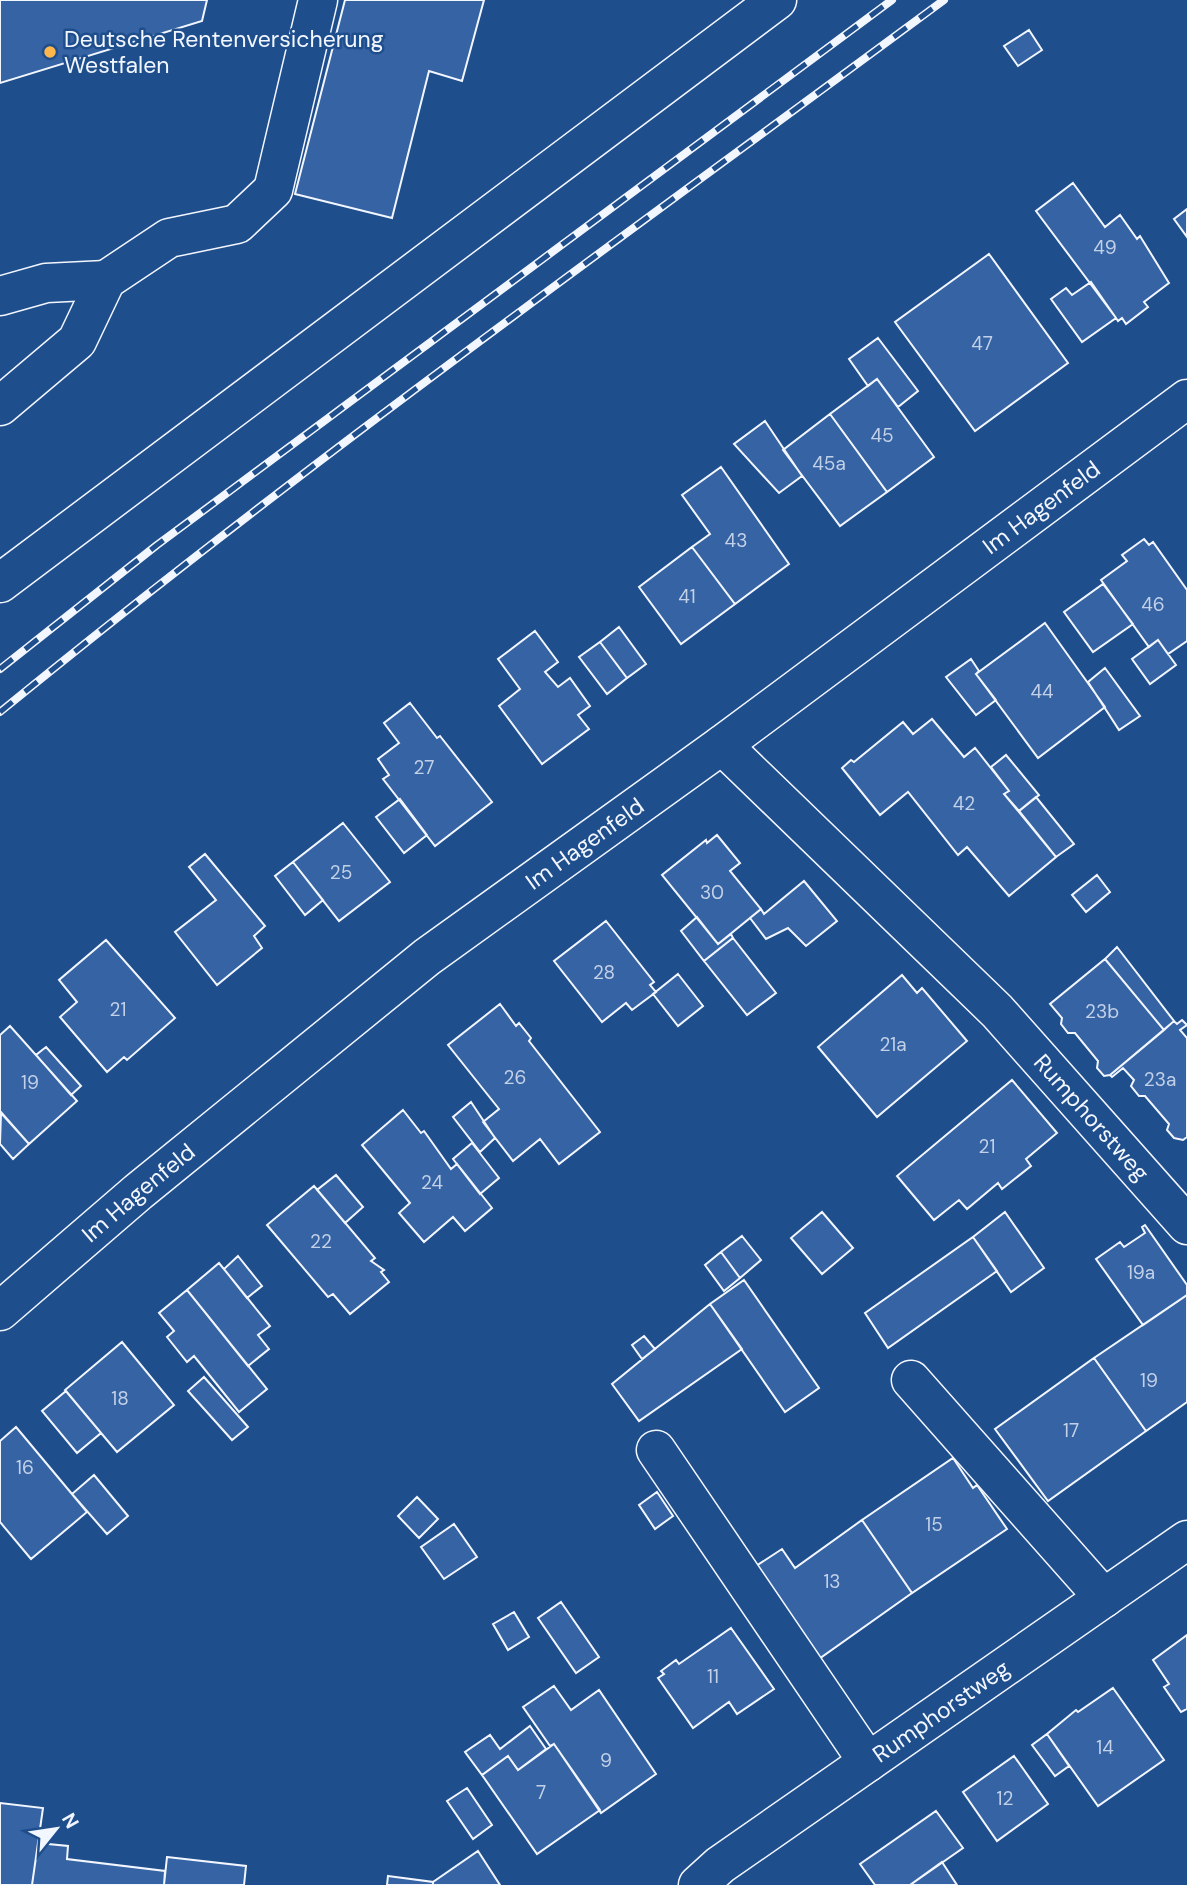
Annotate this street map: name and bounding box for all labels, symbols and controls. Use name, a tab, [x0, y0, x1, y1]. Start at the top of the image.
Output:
place label: Deutsche Rentenversicherung Westfalen	[64, 24, 384, 80]
marker: Deutsche Rentenversicherung Westfalen	[42, 44, 58, 60]
house number: 49	[1093, 235, 1117, 260]
house number: 47	[971, 331, 993, 356]
house number: 45	[870, 423, 894, 448]
house number: 45a	[812, 451, 846, 476]
street label: Im Hagenfeld	[977, 454, 1106, 561]
house number: 43	[725, 528, 747, 553]
house number: 41	[678, 584, 696, 609]
house number: 46	[1141, 592, 1165, 617]
house number: 44	[1030, 679, 1054, 704]
house number: 27	[414, 755, 434, 780]
street label: Im Hagenfeld	[520, 791, 650, 896]
house number: 42	[953, 791, 975, 816]
house number: 25	[330, 860, 352, 885]
house number: 30	[700, 880, 724, 905]
house number: 28	[593, 960, 615, 985]
house number: 21	[110, 997, 126, 1022]
house number: 23b	[1085, 999, 1119, 1024]
house number: 21a	[879, 1032, 907, 1057]
street label: Rumphorstweg	[1027, 1048, 1156, 1187]
house number: 26	[504, 1065, 526, 1090]
house number: 23a	[1144, 1067, 1176, 1092]
house number: 19	[21, 1070, 39, 1095]
house number: 21	[979, 1134, 995, 1159]
street label: Im Hagenfeld	[75, 1137, 201, 1249]
house number: 24	[421, 1170, 443, 1195]
house number: 22	[310, 1229, 332, 1254]
house number: 19a	[1127, 1260, 1155, 1285]
house number: 19	[1140, 1368, 1158, 1393]
house number: 18	[111, 1386, 129, 1411]
house number: 17	[1063, 1418, 1079, 1443]
house number: 16	[16, 1455, 34, 1480]
house number: 15	[925, 1512, 943, 1537]
house number: 13	[823, 1569, 841, 1594]
street label: Rumphorstweg	[867, 1653, 1015, 1769]
house number: 11	[707, 1664, 719, 1689]
house number: 14	[1096, 1735, 1114, 1760]
house number: 9	[600, 1748, 612, 1773]
house number: 7	[536, 1780, 546, 1805]
house number: 12	[997, 1786, 1013, 1811]
north arrow	[21, 1794, 91, 1864]
text: N	[56, 1808, 85, 1833]

